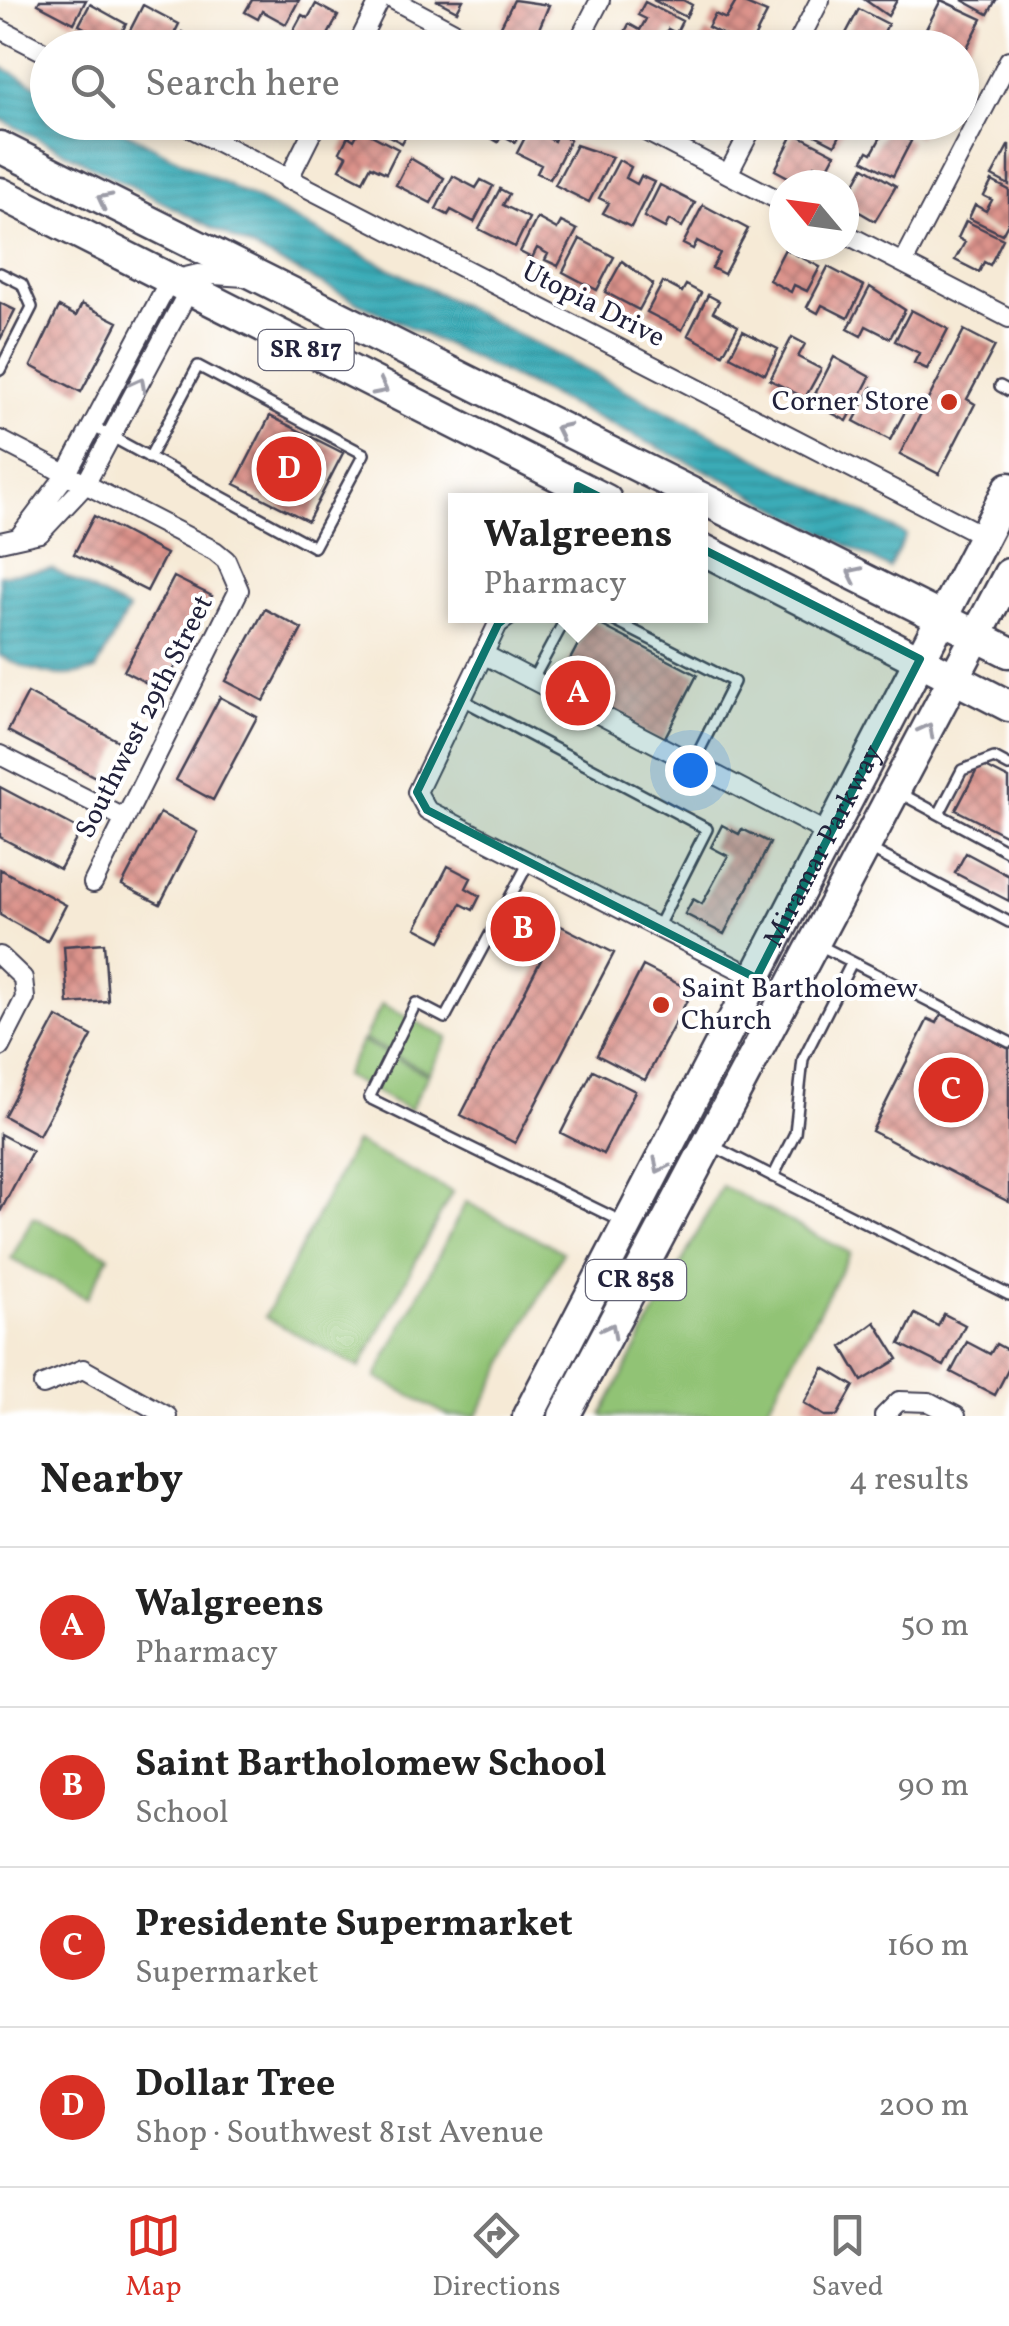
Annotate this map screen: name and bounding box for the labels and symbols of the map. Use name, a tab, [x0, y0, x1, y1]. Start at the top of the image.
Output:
north arrow	[769, 170, 859, 260]
one-way arrow	[97, 193, 115, 212]
street label: Utopia Drive	[515, 252, 671, 358]
road number: SR 817	[258, 330, 354, 370]
one-way arrow	[127, 376, 146, 394]
one-way arrow	[371, 376, 389, 396]
place label: Corner Store	[772, 383, 929, 422]
marker: Corner Store	[938, 391, 960, 413]
one-way arrow	[555, 422, 573, 442]
pin: D	[256, 432, 322, 506]
one-way arrow	[846, 566, 864, 586]
street label: Southwest 29th Street	[67, 589, 223, 845]
pin: A	[546, 656, 610, 730]
one-way arrow	[915, 723, 935, 741]
street label: Miramar Parkway	[755, 738, 892, 954]
your location	[665, 745, 716, 796]
pin: B	[490, 892, 556, 966]
place label: Saint Bartholomew Church	[681, 970, 918, 1041]
marker: Saint Bartholomew Church	[650, 994, 672, 1016]
pin: C	[918, 1052, 984, 1128]
one-way arrow	[653, 1156, 672, 1174]
road number: CR 858	[586, 1260, 686, 1300]
one-way arrow	[597, 1322, 617, 1340]

